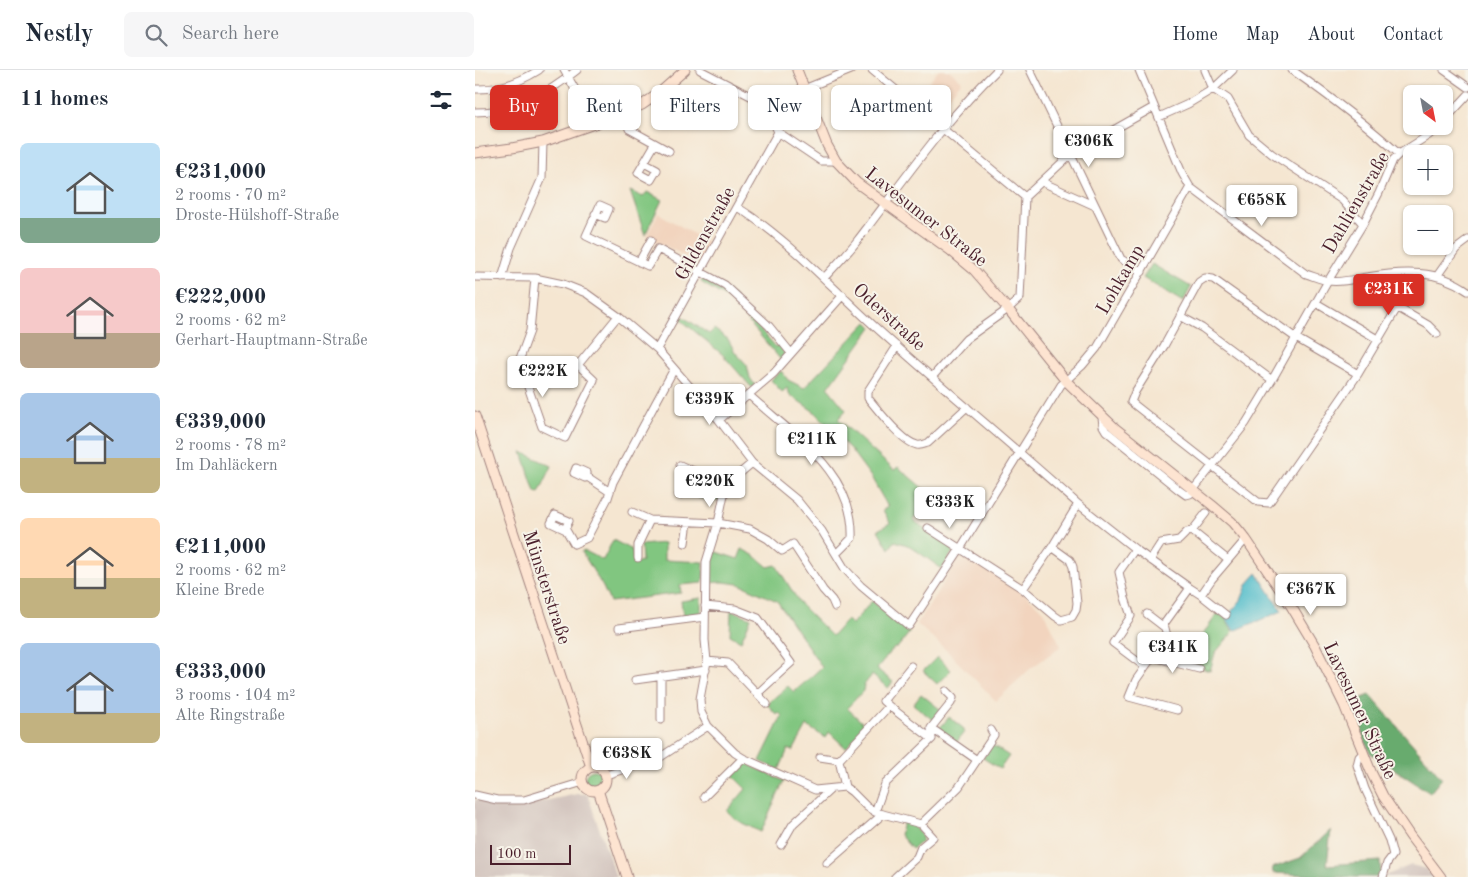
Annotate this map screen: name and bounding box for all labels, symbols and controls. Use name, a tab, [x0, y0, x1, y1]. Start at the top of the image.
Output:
search box	[124, 12, 474, 57]
icon: search	[142, 21, 170, 49]
text: Nestly	[25, 23, 94, 47]
text: Search here	[182, 25, 279, 44]
text: Home	[1172, 26, 1218, 44]
text: Map	[1246, 26, 1279, 44]
text: About	[1307, 26, 1355, 44]
text: Contact	[1383, 26, 1443, 44]
chip: Buy	[490, 85, 558, 130]
chip: Rent	[568, 85, 641, 130]
chip: Filters	[651, 85, 738, 130]
chip: New	[748, 85, 821, 130]
chip: Apartment	[831, 85, 951, 130]
north arrow	[1403, 85, 1453, 135]
map controls	[1403, 85, 1453, 255]
icon: filters	[427, 86, 455, 114]
text: 11 homes	[20, 89, 108, 110]
pin: €306K	[1054, 126, 1124, 168]
text: €306K	[1064, 134, 1114, 150]
button: +	[1403, 145, 1453, 195]
street label: Dahlienstraße	[1320, 149, 1394, 258]
text: €231,000	[175, 162, 266, 183]
icon: home	[60, 163, 120, 223]
street label: Lavesumer Straße	[861, 165, 990, 271]
street label: Gildenstraße	[673, 184, 740, 284]
pin: €658K	[1227, 184, 1297, 227]
text: 2 rooms · 70 m²	[175, 188, 286, 204]
text: €658K	[1237, 193, 1287, 209]
button: −	[1403, 205, 1453, 255]
text: Droste-Hülshoff-Straße	[175, 208, 339, 224]
street label: Lohkamp	[1094, 242, 1149, 318]
pin: €231K	[1354, 274, 1424, 316]
street label: Oderstraße	[848, 280, 928, 355]
text: €231K	[1364, 282, 1414, 298]
text: €222,000	[175, 287, 266, 308]
icon: home	[60, 288, 120, 348]
text: 2 rooms · 62 m²	[175, 313, 286, 329]
text: Gerhart-Hauptmann-Straße	[175, 333, 368, 349]
pin: €222K	[508, 356, 578, 398]
text: €222K	[518, 364, 568, 380]
pin: €339K	[675, 384, 745, 426]
text: €339K	[685, 392, 735, 408]
text: €339,000	[175, 412, 266, 433]
icon: home	[60, 413, 120, 473]
pin: €211K	[777, 424, 847, 466]
text: €211K	[787, 432, 837, 448]
text: 2 rooms · 78 m²	[175, 438, 286, 454]
text: Im Dahläckern	[175, 458, 278, 474]
pin: €220K	[675, 466, 745, 508]
text: €220K	[685, 474, 735, 490]
pin: €333K	[915, 486, 985, 529]
text: €333K	[925, 495, 975, 511]
street label: Münsterstraße	[518, 528, 573, 647]
text: €211,000	[175, 537, 266, 558]
icon: home	[60, 538, 120, 598]
text: 2 rooms · 62 m²	[175, 563, 286, 579]
pin: €367K	[1276, 574, 1346, 616]
text: €367K	[1286, 582, 1336, 598]
text: Kleine Brede	[175, 583, 264, 599]
pin: €341K	[1138, 632, 1208, 674]
street label: Lavesumer Straße	[1319, 639, 1399, 783]
text: €341K	[1148, 640, 1198, 656]
text: €333,000	[175, 662, 266, 683]
icon: home	[60, 663, 120, 723]
text: 3 rooms · 104 m²	[175, 688, 295, 704]
text: Alte Ringstraße	[175, 708, 285, 724]
pin: €638K	[592, 738, 662, 780]
text: €638K	[602, 746, 652, 762]
scale bar	[490, 842, 571, 865]
text: 100 m	[497, 847, 536, 861]

